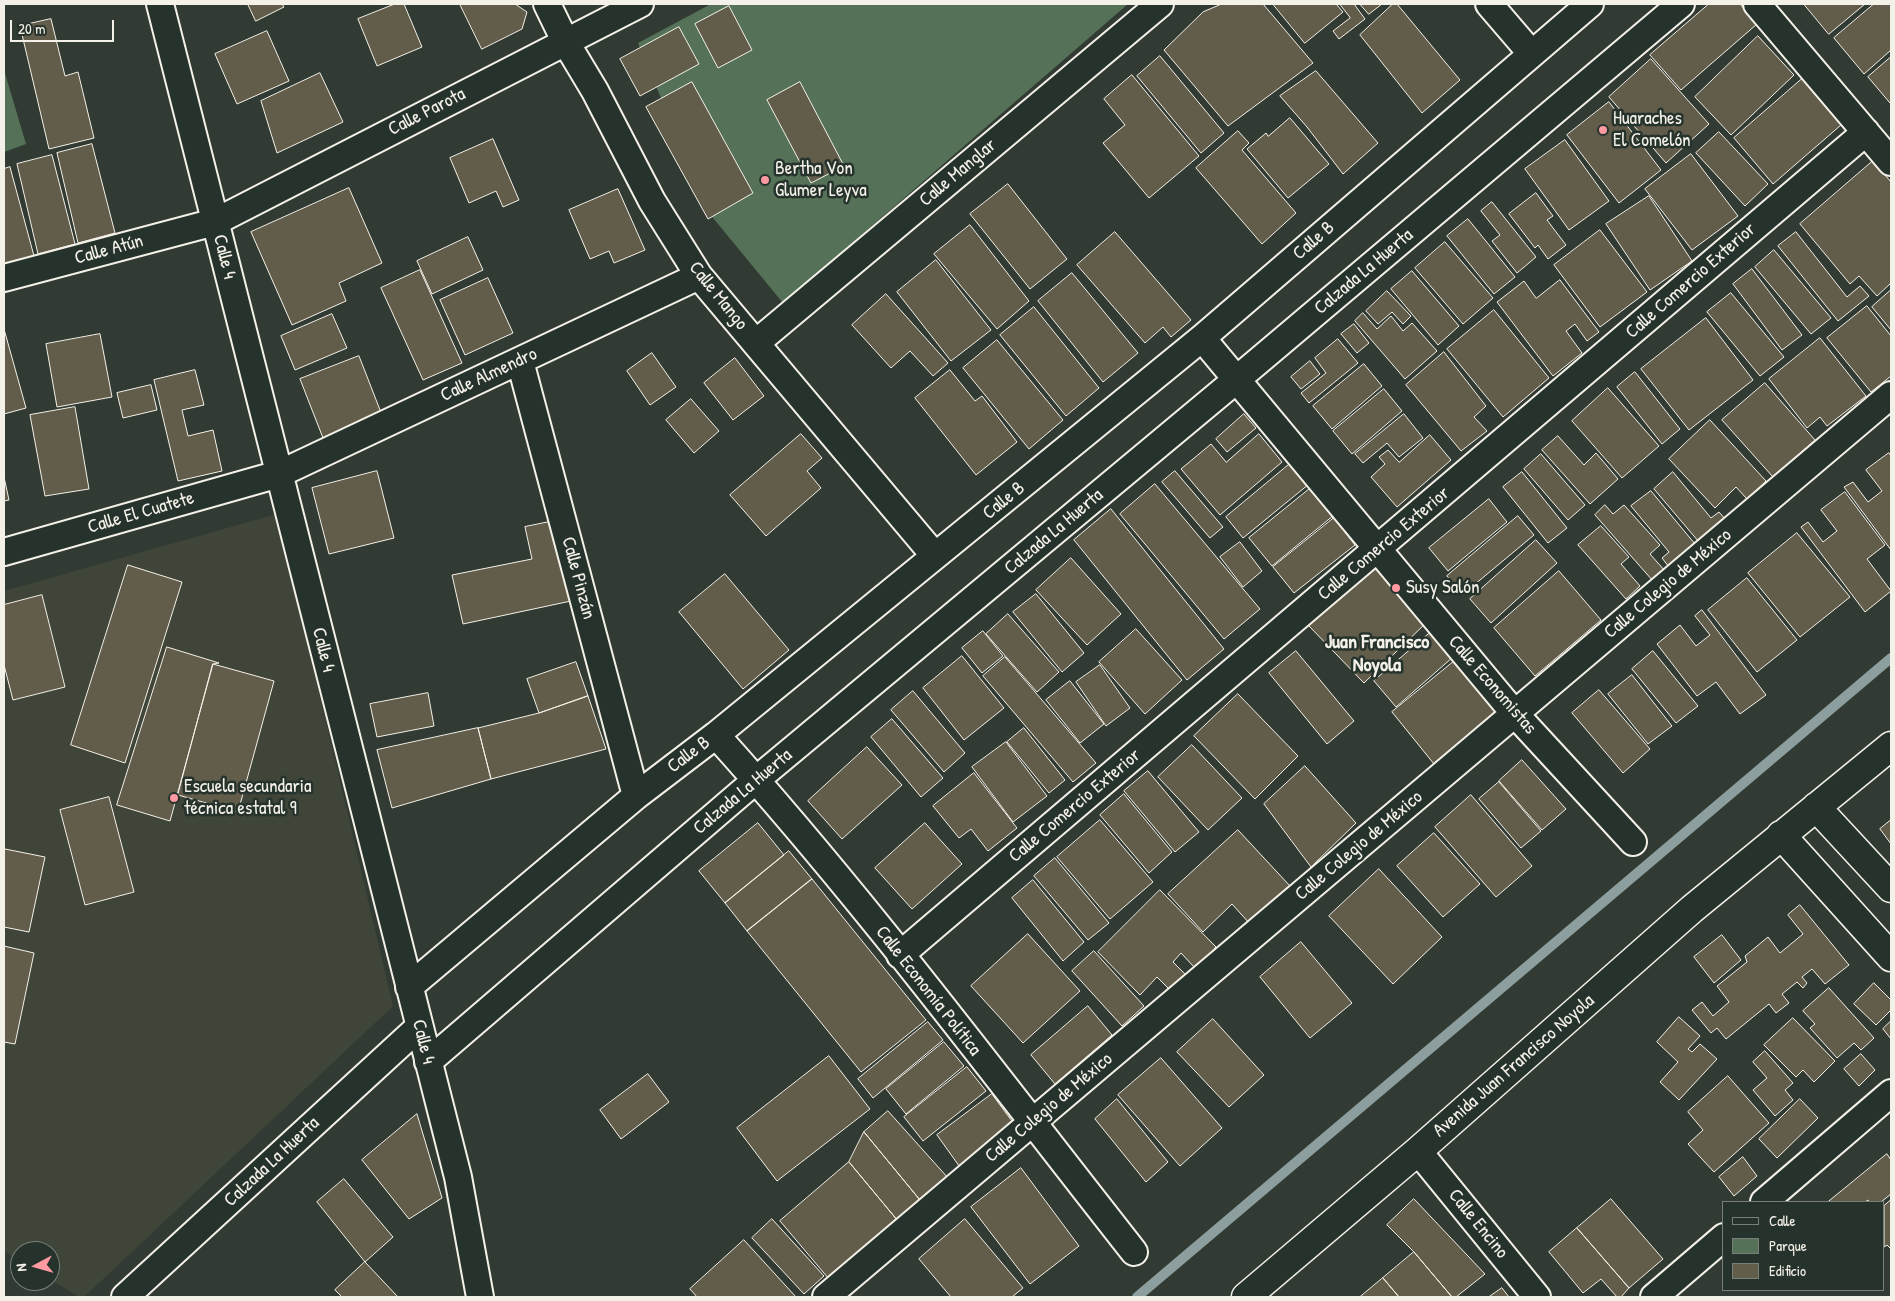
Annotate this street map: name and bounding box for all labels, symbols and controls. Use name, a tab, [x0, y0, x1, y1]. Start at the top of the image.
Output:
scale bar	[12, 10, 116, 42]
text: 20 m	[18, 18, 45, 39]
street label: Calle Parota	[385, 83, 469, 141]
place label: Huaraches El Comelón	[1613, 108, 1691, 152]
marker: Huaraches El Comelón	[1597, 124, 1609, 136]
street label: Calle Manglar	[915, 134, 1001, 212]
place label: Bertha Von Glumer Leyva	[775, 158, 867, 202]
marker: Bertha Von Glumer Leyva	[759, 174, 771, 186]
street label: Calle B	[1289, 217, 1339, 265]
street label: Calle Comercio Exterior	[1621, 218, 1761, 344]
street label: Calzada La Huerta	[1310, 224, 1418, 320]
street label: Calle Atún	[72, 230, 146, 270]
street label: Calle 4	[207, 232, 241, 282]
street label: Calle Mango	[684, 257, 752, 335]
street label: Calle Almendro	[437, 343, 541, 407]
street label: Calle B	[978, 477, 1030, 525]
street label: Calle Comercio Exterior	[1313, 482, 1455, 606]
street label: Calzada La Huerta	[1000, 484, 1108, 580]
street label: Calle El Cuatete	[85, 487, 197, 539]
street label: Calle Colegio de México	[1600, 524, 1736, 644]
street label: Calle Pinzán	[556, 534, 600, 622]
place label: Susy Salón	[1406, 577, 1480, 599]
marker: Susy Salón	[1390, 582, 1402, 594]
street label: Calle 4	[306, 625, 340, 675]
district label: Juan Francisco Noyola	[1325, 631, 1429, 678]
street label: Calle Economistas	[1443, 631, 1541, 739]
street label: Calle B	[663, 732, 715, 778]
street label: Calzada La Huerta	[689, 744, 797, 840]
street label: Calle Comercio Exterior	[1004, 744, 1146, 868]
place label: Escuela secundaria técnica estatal 9	[184, 776, 311, 820]
street label: Calle Colegio de México	[1291, 786, 1427, 906]
marker: Escuela secundaria técnica estatal 9	[168, 792, 180, 804]
street label: Calle Economía Política	[870, 922, 986, 1060]
street label: Avenida Juan Francisco Noyola	[1429, 990, 1599, 1142]
street label: Calle 4	[406, 1017, 440, 1067]
street label: Calle Colegio de México	[981, 1048, 1117, 1168]
street label: Calzada La Huerta	[220, 1112, 324, 1212]
street label: Calle Encino	[1443, 1185, 1513, 1263]
legend	[1722, 1201, 1885, 1291]
text: Calle	[1769, 1210, 1796, 1231]
text: Parque	[1769, 1235, 1807, 1256]
north arrow	[10, 1241, 60, 1291]
text: Edificio	[1769, 1260, 1806, 1281]
text: N	[11, 1263, 30, 1272]

